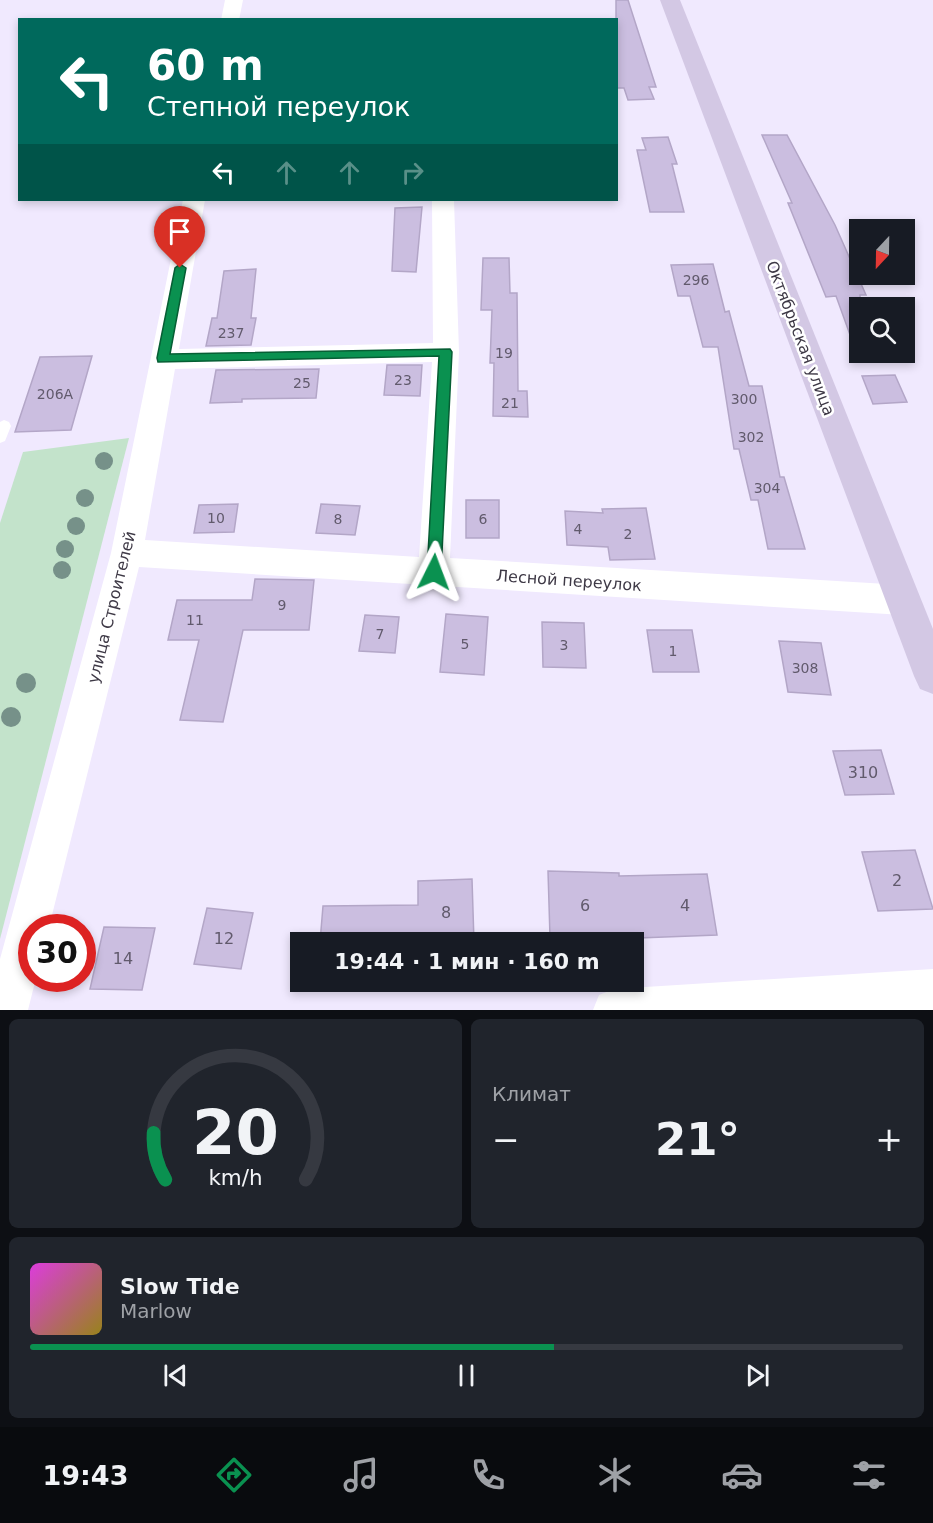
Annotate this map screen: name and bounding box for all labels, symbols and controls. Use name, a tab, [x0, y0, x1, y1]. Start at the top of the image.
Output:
text: 60 m	[147, 41, 264, 90]
icon: left	[48, 42, 126, 120]
text: Степной переулок	[147, 91, 410, 122]
icon: left	[207, 156, 240, 189]
icon: ahead	[270, 156, 303, 189]
icon: ahead	[333, 156, 366, 189]
icon: right	[396, 156, 429, 189]
pin	[154, 206, 205, 268]
icon: arrive	[163, 215, 196, 248]
north arrow	[849, 219, 915, 285]
map controls	[849, 219, 915, 363]
street label: Октябрьская улица	[762, 258, 839, 418]
house number: 296	[683, 272, 709, 288]
button: search	[849, 297, 915, 363]
house number: 237	[218, 325, 244, 341]
house number: 19	[495, 345, 513, 361]
house number: 23	[394, 372, 412, 388]
house number: 25	[293, 375, 311, 391]
house number: 206А	[37, 386, 74, 402]
house number: 300	[731, 391, 757, 407]
house number: 21	[501, 395, 519, 411]
house number: 302	[738, 429, 764, 445]
house number: 304	[754, 480, 780, 496]
house number: 10	[207, 510, 225, 526]
house number: 8	[334, 511, 342, 527]
house number: 6	[479, 511, 488, 527]
house number: 4	[574, 521, 583, 537]
house number: 2	[624, 526, 632, 542]
street label: улица Строителей	[83, 529, 140, 685]
position arrow	[402, 540, 466, 604]
street label: Лесной переулок	[496, 566, 643, 595]
house number: 9	[278, 597, 286, 613]
house number: 11	[186, 612, 204, 628]
house number: 7	[376, 626, 384, 642]
house number: 5	[461, 636, 469, 652]
house number: 3	[560, 637, 568, 653]
house number: 1	[669, 643, 677, 659]
house number: 308	[792, 660, 818, 676]
house number: 310	[848, 763, 878, 782]
house number: 2	[892, 871, 902, 890]
house number: 6	[580, 896, 590, 915]
house number: 4	[680, 896, 690, 915]
house number: 8	[441, 903, 451, 922]
speed limit sign: 30	[18, 914, 96, 992]
house number: 12	[214, 929, 234, 948]
house number: 14	[113, 949, 133, 968]
text: 19:44 · 1 мин · 160 m	[334, 949, 600, 974]
text: Климат	[492, 1082, 571, 1106]
text: 20	[192, 1096, 279, 1169]
text: 21°	[655, 1113, 740, 1166]
text: −	[492, 1120, 520, 1159]
text: +	[875, 1120, 903, 1159]
text: km/h	[208, 1166, 263, 1191]
text: Slow Tide	[120, 1274, 240, 1299]
text: Marlow	[120, 1299, 192, 1323]
icon: previous	[159, 1359, 192, 1392]
icon: pause	[450, 1359, 483, 1392]
icon: next	[741, 1359, 774, 1392]
icon: directions	[213, 1454, 255, 1496]
icon: music	[340, 1454, 382, 1496]
icon: phone	[467, 1454, 509, 1496]
icon: climate	[594, 1454, 636, 1496]
icon: car	[721, 1454, 763, 1496]
icon: filters	[848, 1454, 890, 1496]
text: 19:43	[43, 1460, 128, 1491]

